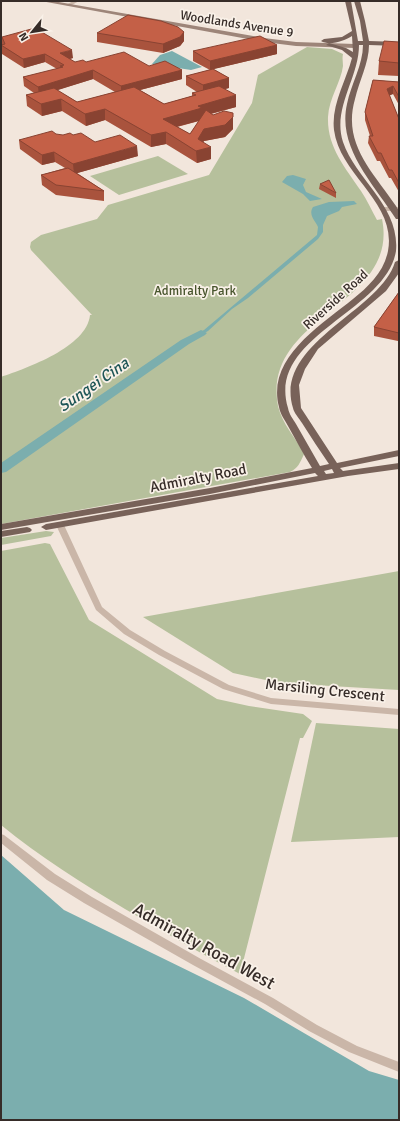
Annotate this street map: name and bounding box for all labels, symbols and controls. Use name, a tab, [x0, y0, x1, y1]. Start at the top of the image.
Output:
street label: Woodlands Avenue 9	[179, 7, 295, 41]
north arrow	[12, 12, 52, 52]
text: N	[16, 30, 31, 43]
street label: Riverside Road	[300, 266, 371, 333]
park label: Admiralty Park	[154, 283, 237, 299]
water label: Sungei Cina	[54, 353, 133, 416]
street label: Admiralty Road	[148, 460, 248, 496]
street label: Marsiling Crescent	[264, 675, 386, 705]
street label: Admiralty Road West	[129, 898, 279, 994]

